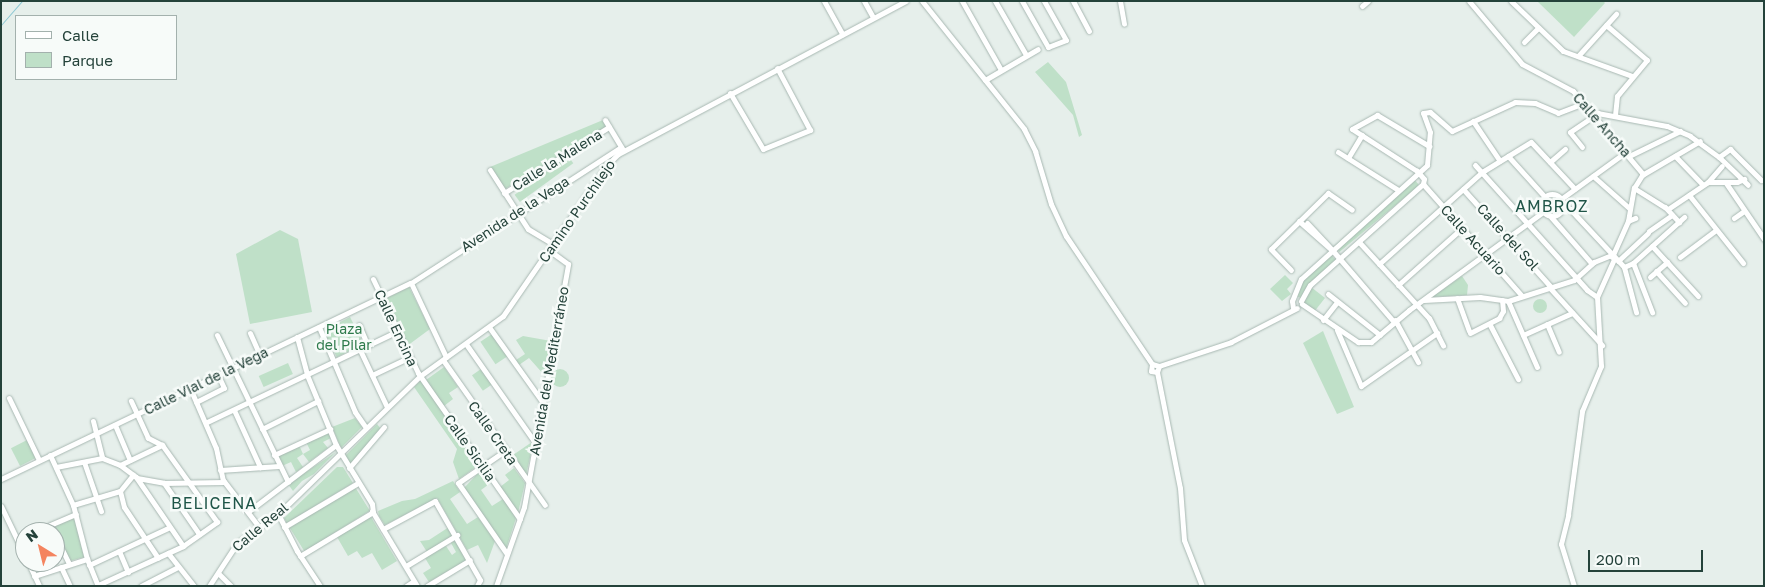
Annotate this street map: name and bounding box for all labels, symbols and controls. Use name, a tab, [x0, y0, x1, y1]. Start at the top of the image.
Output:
legend	[15, 15, 178, 80]
text: Calle	[62, 26, 99, 44]
text: Parque	[62, 51, 113, 69]
street label: Calle Ancha	[1569, 89, 1635, 161]
street label: Calle la Malena	[509, 126, 605, 194]
street label: Camino Purchilejo	[535, 156, 619, 266]
street label: Avenida de la Vega	[458, 173, 572, 255]
district label: AMBROZ	[1515, 196, 1589, 216]
street label: Calle del Sol	[1474, 200, 1542, 274]
street label: Calle Acuario	[1437, 201, 1509, 279]
street label: Avenida del Mediterráneo	[526, 285, 572, 457]
street label: Calle Encina	[371, 287, 421, 369]
park label: Plaza del Pilar	[316, 321, 372, 354]
street label: Calle Vial de la Vega	[141, 344, 271, 418]
street label: Calle Creta	[465, 398, 521, 468]
street label: Calle Sicilia	[441, 411, 499, 485]
district label: BELICENA	[170, 493, 258, 513]
street label: Calle Real	[229, 499, 291, 555]
north arrow	[15, 522, 65, 572]
text: N	[22, 525, 41, 545]
scale bar	[1590, 540, 1705, 572]
text: 200 m	[1596, 550, 1640, 568]

